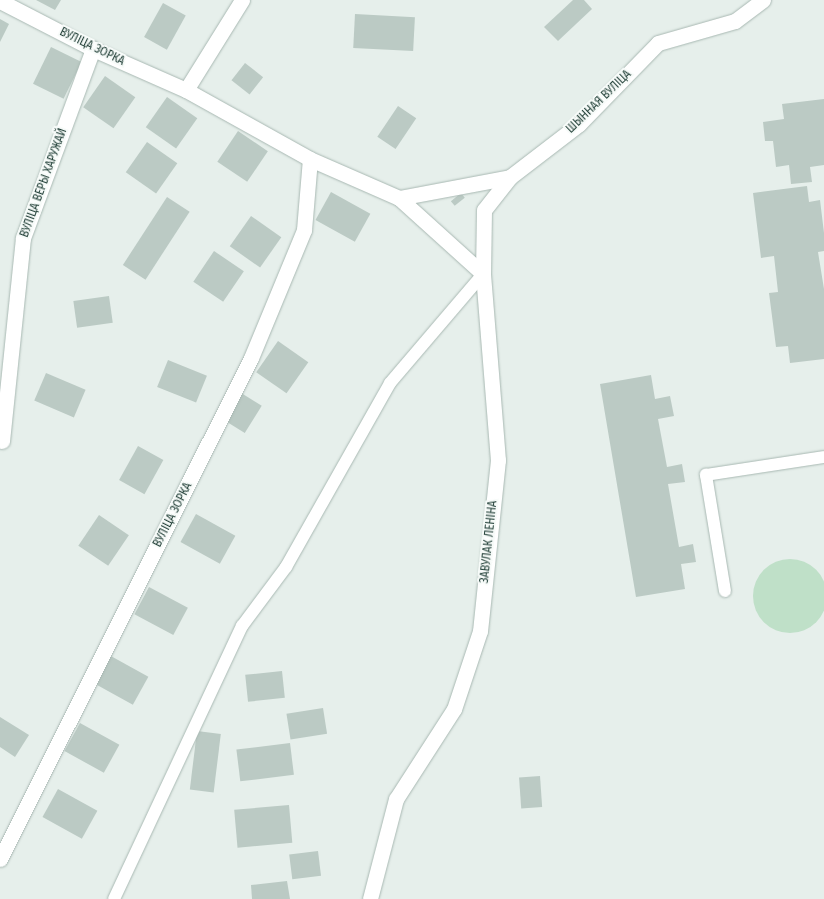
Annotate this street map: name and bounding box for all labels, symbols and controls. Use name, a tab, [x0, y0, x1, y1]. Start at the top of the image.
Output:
street label: ВУЛІЦА ЗОРКА	[57, 25, 127, 69]
street label: ШЫННАЯ ВУЛІЦА	[564, 67, 634, 137]
street label: ВУЛІЦА ВЕРЫ ХАРУЖАЙ	[18, 126, 70, 240]
street label: ВУЛІЦА ЗОРКА	[151, 480, 195, 550]
street label: ЗАВУЛАК ЛЕНІНА	[477, 500, 501, 584]

